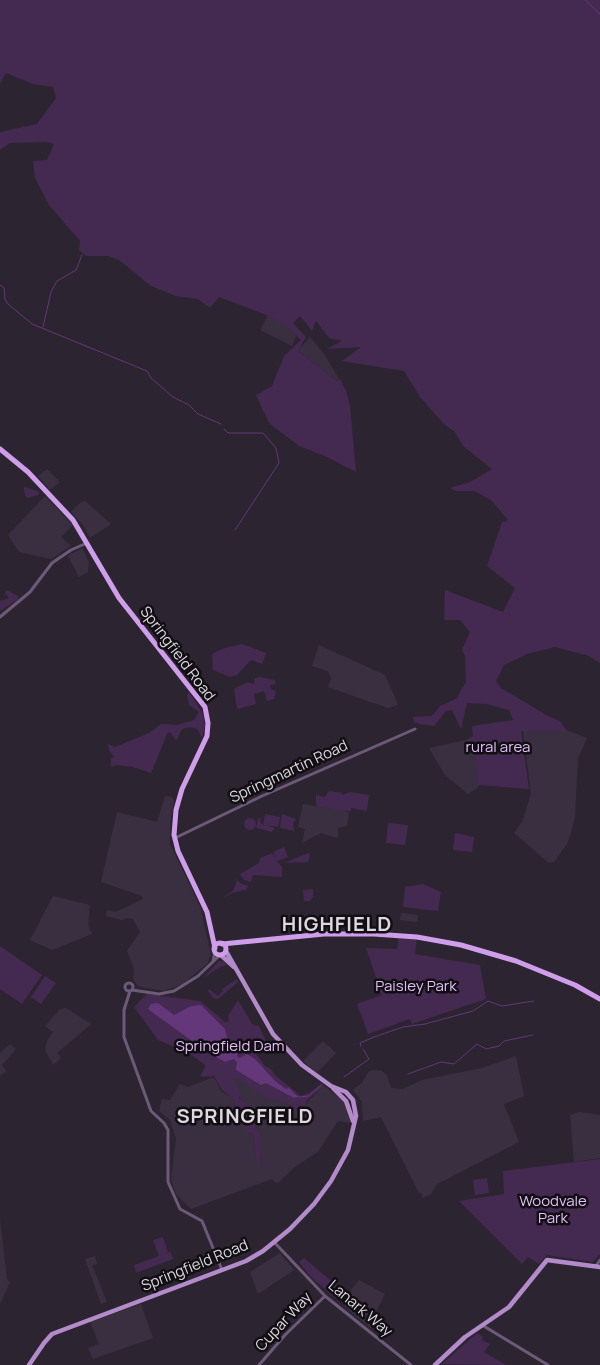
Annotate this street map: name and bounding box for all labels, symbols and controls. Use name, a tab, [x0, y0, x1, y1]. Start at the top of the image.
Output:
street label: Springfield Road	[136, 603, 218, 705]
street label: Springmartin Road	[227, 737, 351, 807]
park label: rural area	[466, 739, 530, 757]
district label: HIGHFIELD	[281, 913, 393, 937]
park label: Paisley Park	[375, 978, 457, 996]
park label: Springfield Dam	[175, 1038, 285, 1056]
district label: SPRINGFIELD	[175, 1105, 315, 1129]
park label: Woodvale Park	[519, 1193, 587, 1228]
street label: Springfield Road	[139, 1236, 251, 1296]
street label: Lanark Way	[324, 1277, 396, 1341]
street label: Cupar Way	[252, 1289, 316, 1355]

